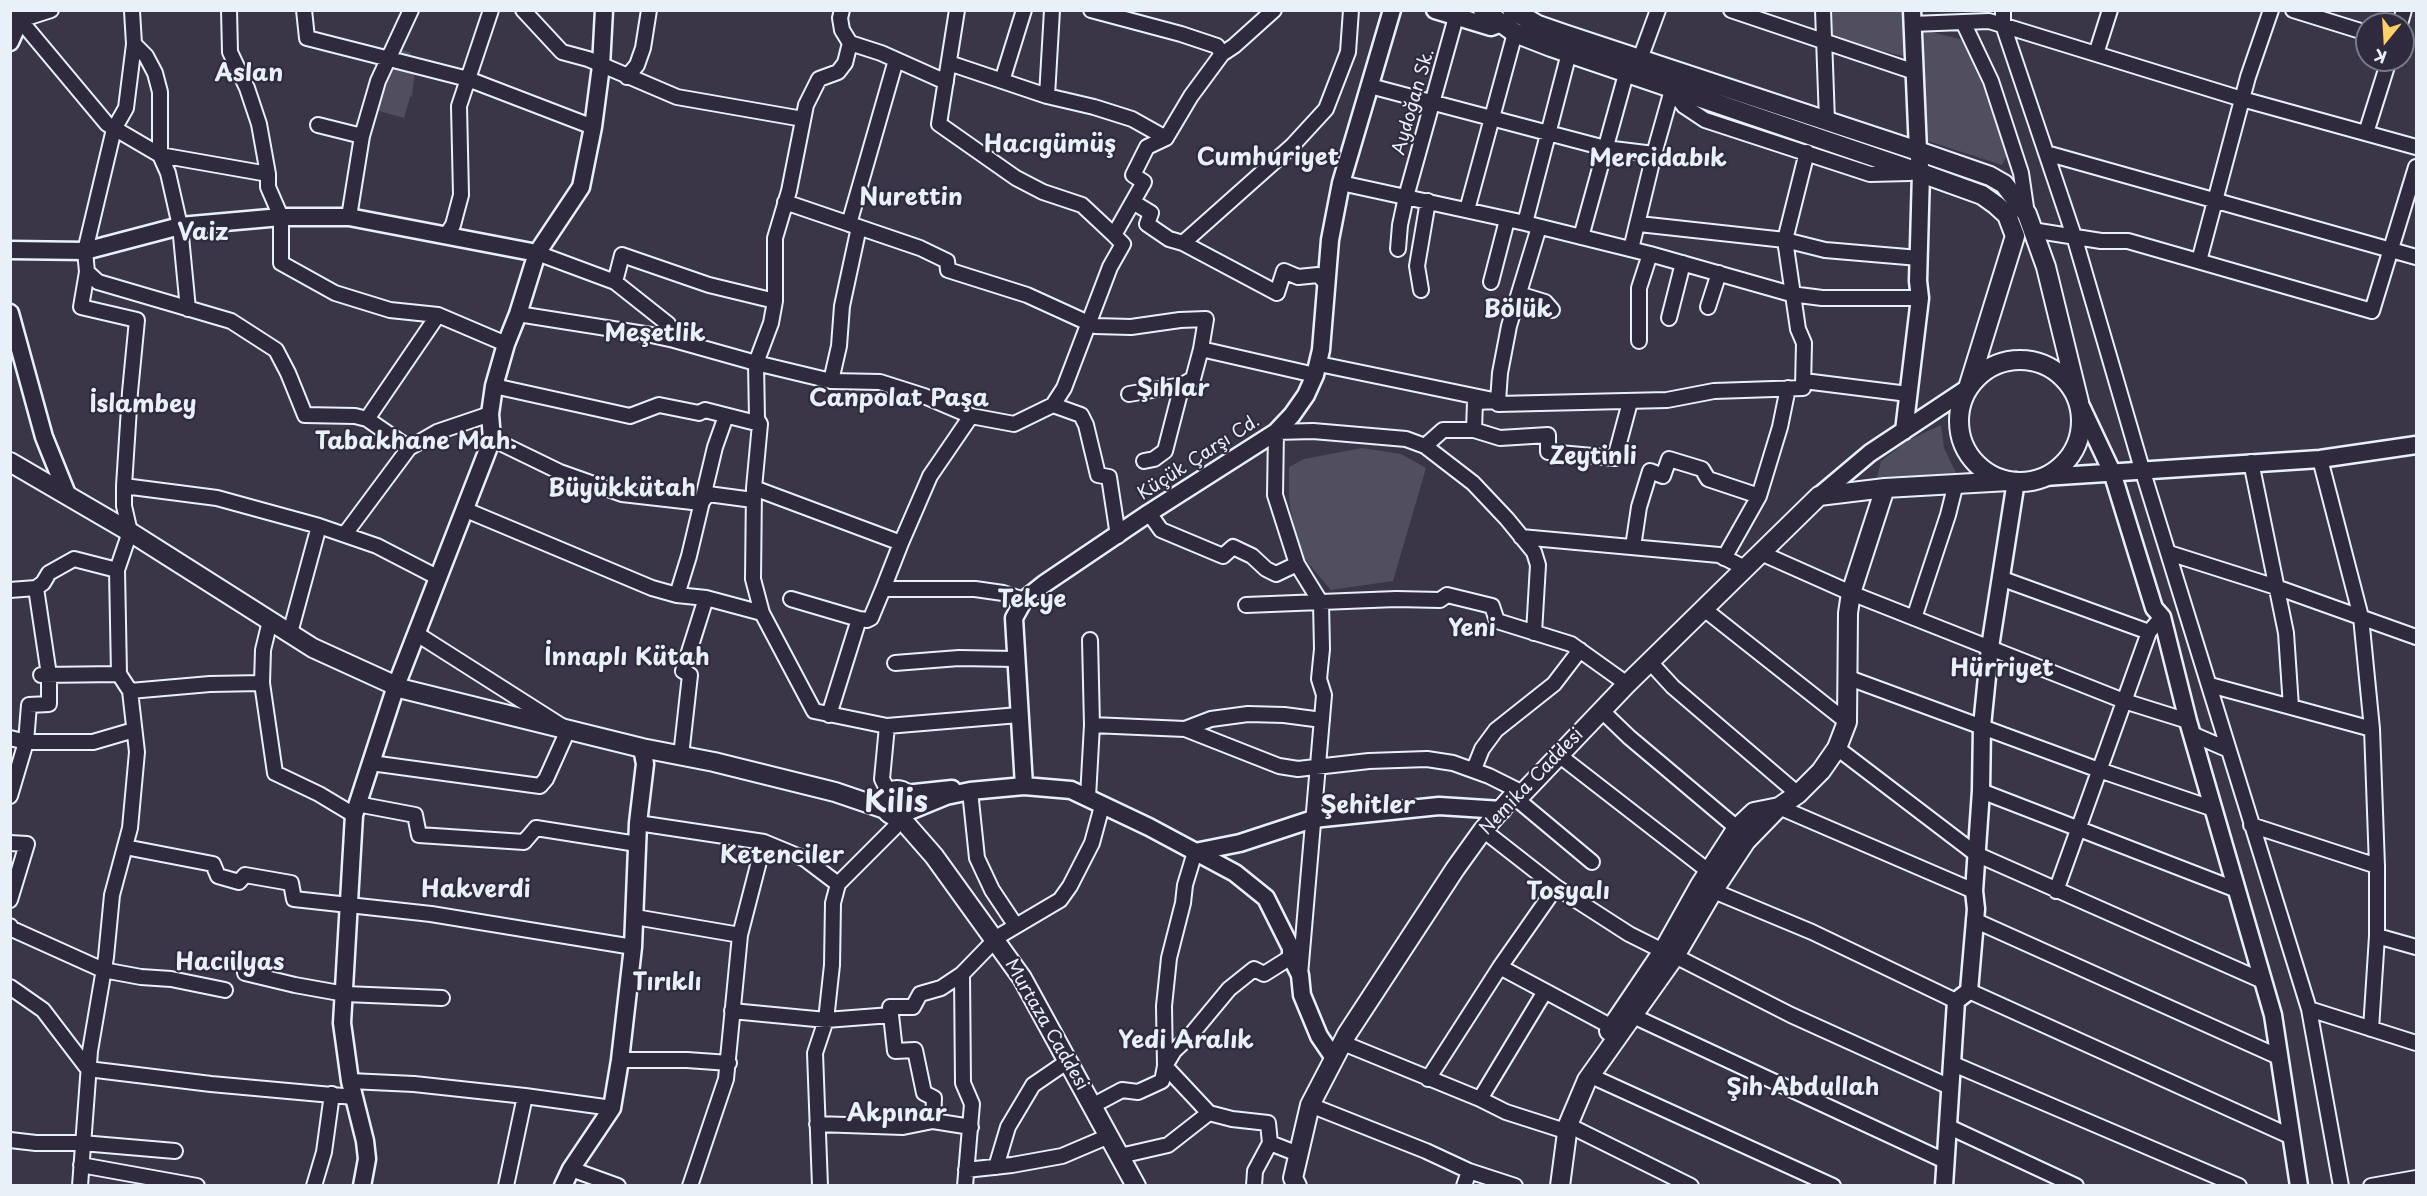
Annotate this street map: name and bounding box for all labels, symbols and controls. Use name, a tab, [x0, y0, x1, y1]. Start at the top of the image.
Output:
north arrow	[2355, 12, 2415, 72]
text: K	[2371, 44, 2389, 70]
street label: Aydoğan Sk.	[1388, 46, 1440, 158]
district label: Aslan	[215, 60, 283, 88]
district label: Hacıgümüş	[984, 131, 1116, 159]
district label: Cumhuriyet	[1197, 144, 1339, 172]
district label: Mercidabık	[1589, 145, 1727, 173]
district label: Nurettin	[859, 184, 963, 212]
district label: Vaiz	[177, 219, 229, 247]
district label: Bölük	[1483, 296, 1553, 324]
district label: Meşetlik	[604, 320, 706, 348]
district label: Şıhlar	[1136, 375, 1210, 403]
district label: Canpolat Paşa	[809, 385, 989, 413]
district label: İslambey	[89, 391, 197, 419]
street label: Küçük Çarşı Cd.	[1134, 411, 1264, 505]
district label: Tabakhane Mah.	[315, 428, 517, 456]
district label: Zeytinli	[1549, 443, 1637, 471]
district label: Büyükkütah	[548, 475, 696, 503]
district label: Tekye	[998, 586, 1066, 614]
district label: Yeni	[1448, 615, 1496, 643]
district label: İnnaplı Kütah	[544, 644, 710, 672]
district label: Hürriyet	[1950, 655, 2054, 683]
street label: Nemika Caddesi	[1476, 724, 1588, 840]
district label: Kilis	[864, 786, 928, 822]
district label: Şehitler	[1321, 792, 1415, 820]
district label: Ketenciler	[720, 842, 844, 870]
district label: Hakverdi	[421, 876, 531, 904]
district label: Tosyalı	[1526, 878, 1610, 906]
district label: Hacıilyas	[175, 949, 285, 977]
street label: Murtaza Caddesi	[1000, 955, 1092, 1095]
district label: Tırıklı	[633, 969, 701, 997]
district label: Yedi Aralık	[1118, 1027, 1254, 1055]
district label: Şıh Abdullah	[1727, 1074, 1879, 1102]
district label: Akpınar	[847, 1100, 947, 1128]

